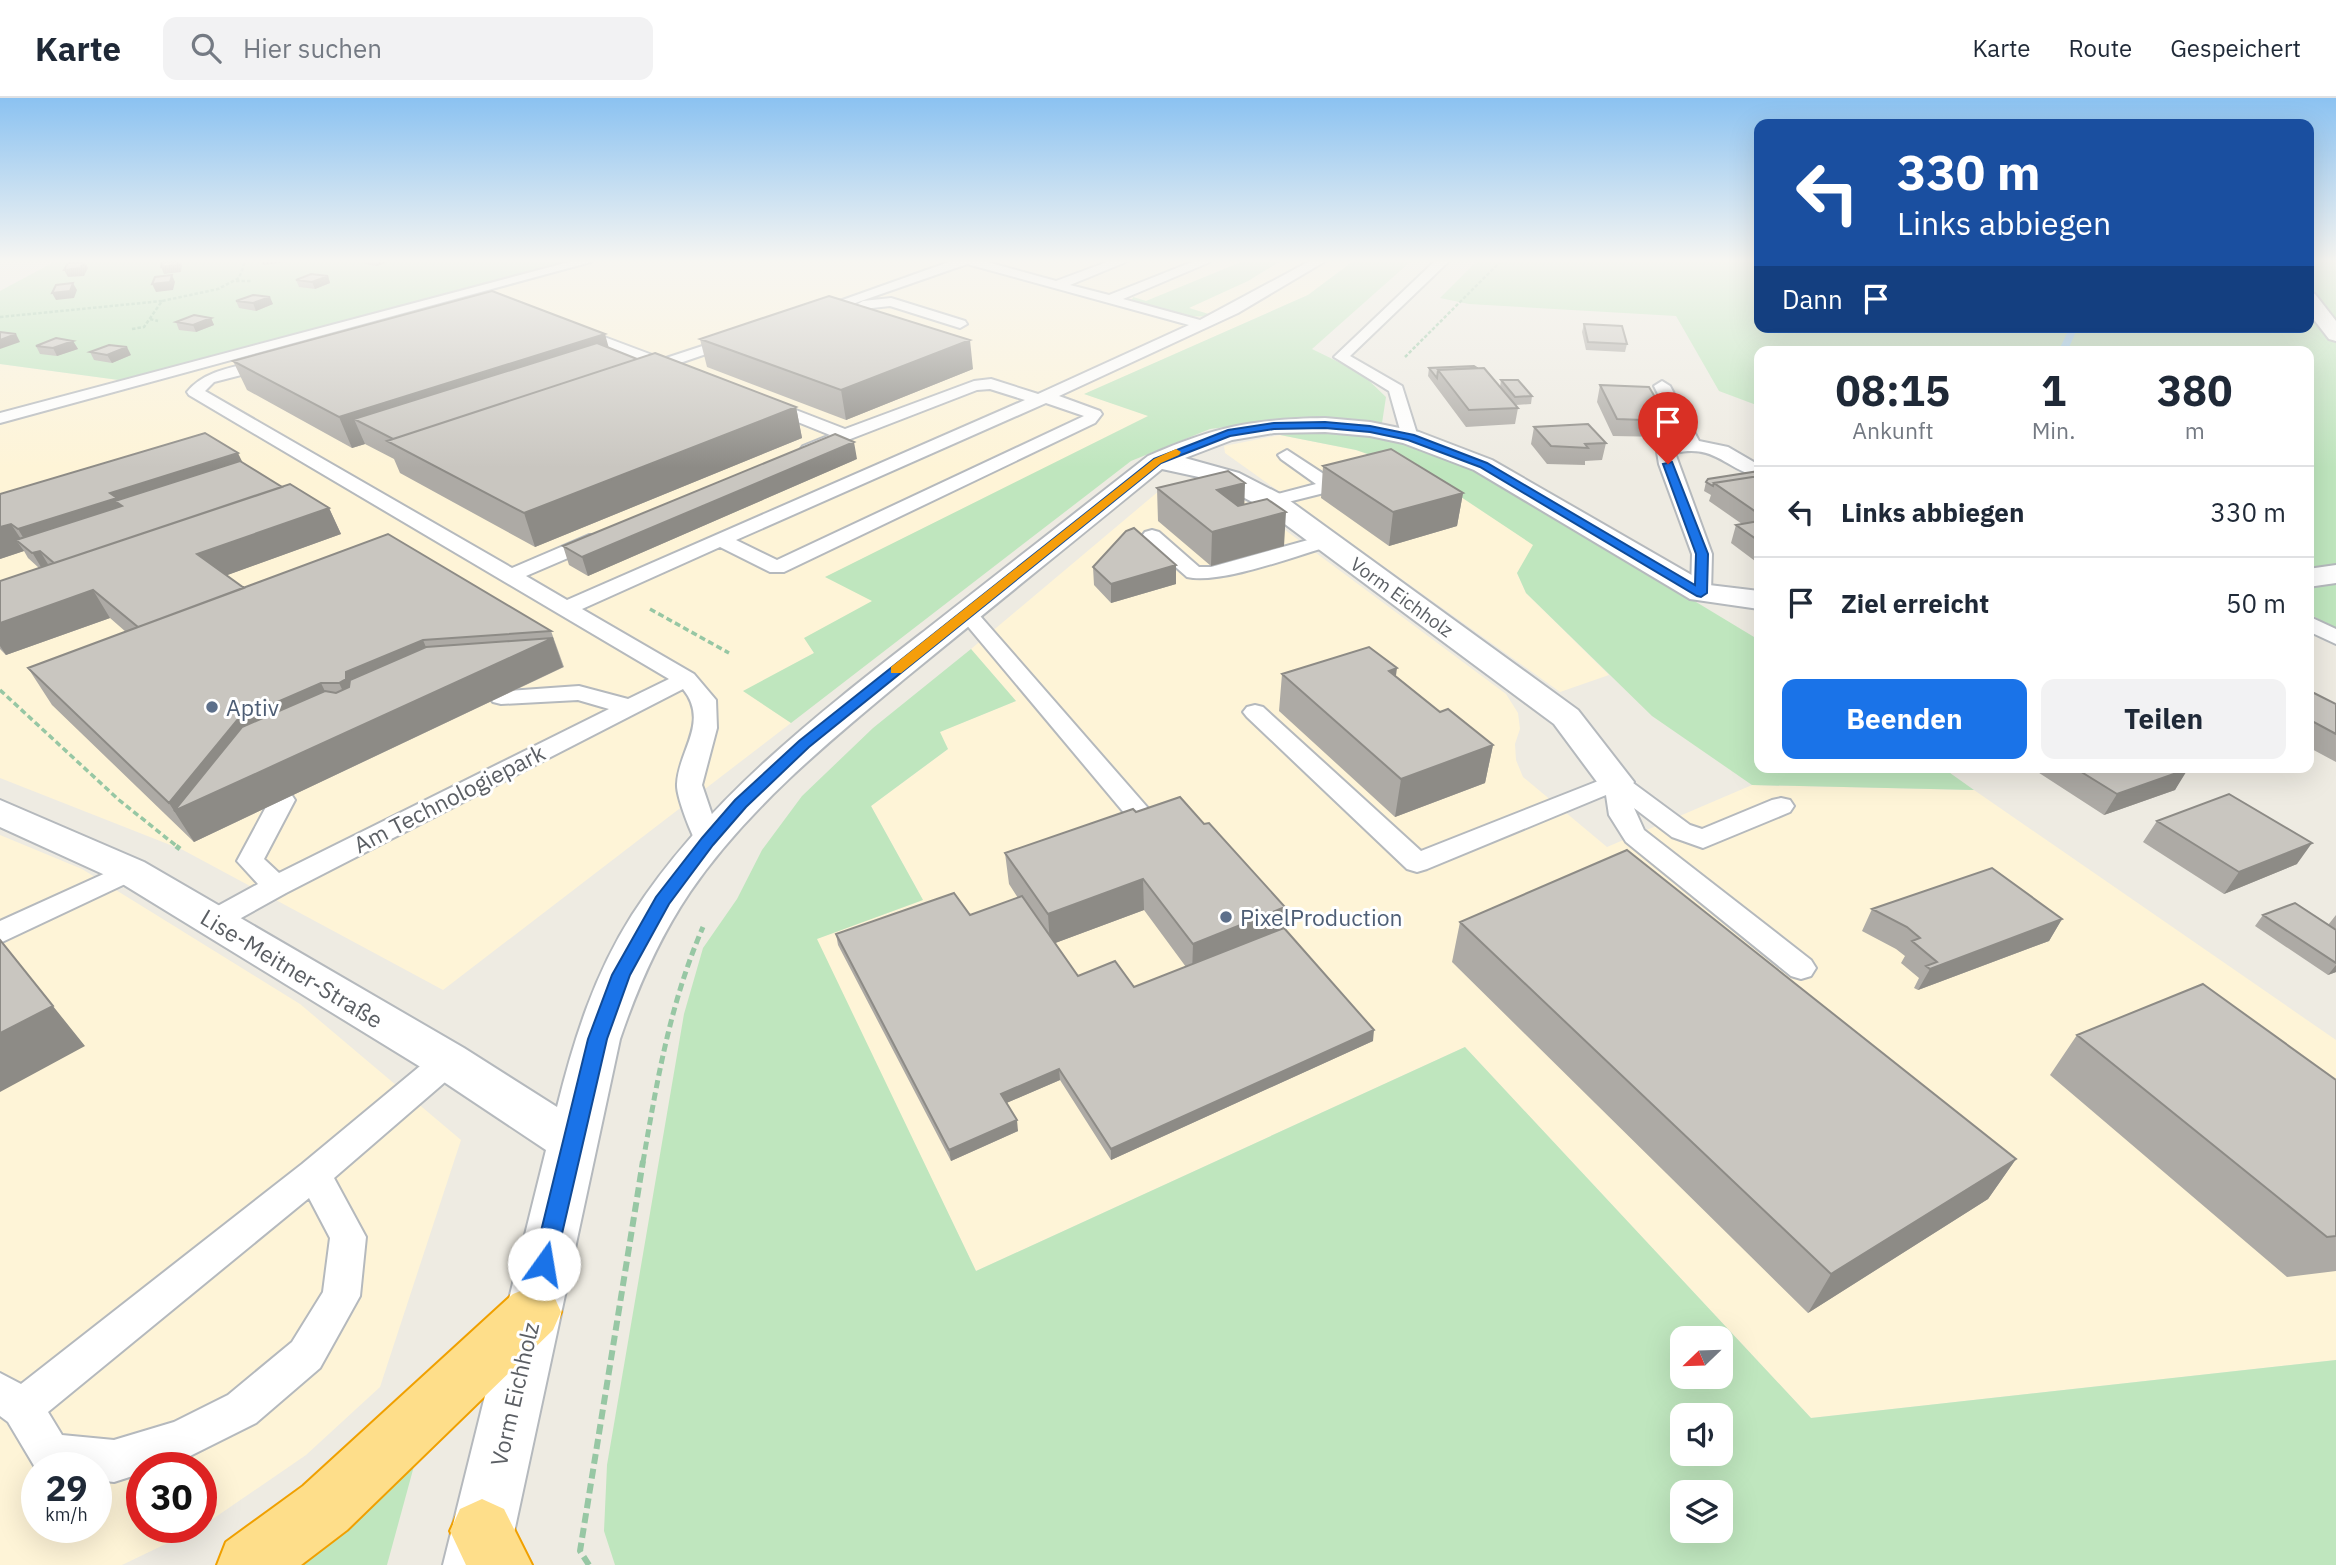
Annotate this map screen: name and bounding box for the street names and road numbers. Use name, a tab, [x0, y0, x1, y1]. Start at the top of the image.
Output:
street label: Vorm Eichholz	[1346, 552, 1458, 642]
street label: Am Technologiepark	[348, 737, 550, 859]
street label: Lise-Meitner-Straße	[195, 902, 389, 1034]
street label: Vorm Eichholz	[483, 1319, 545, 1469]

